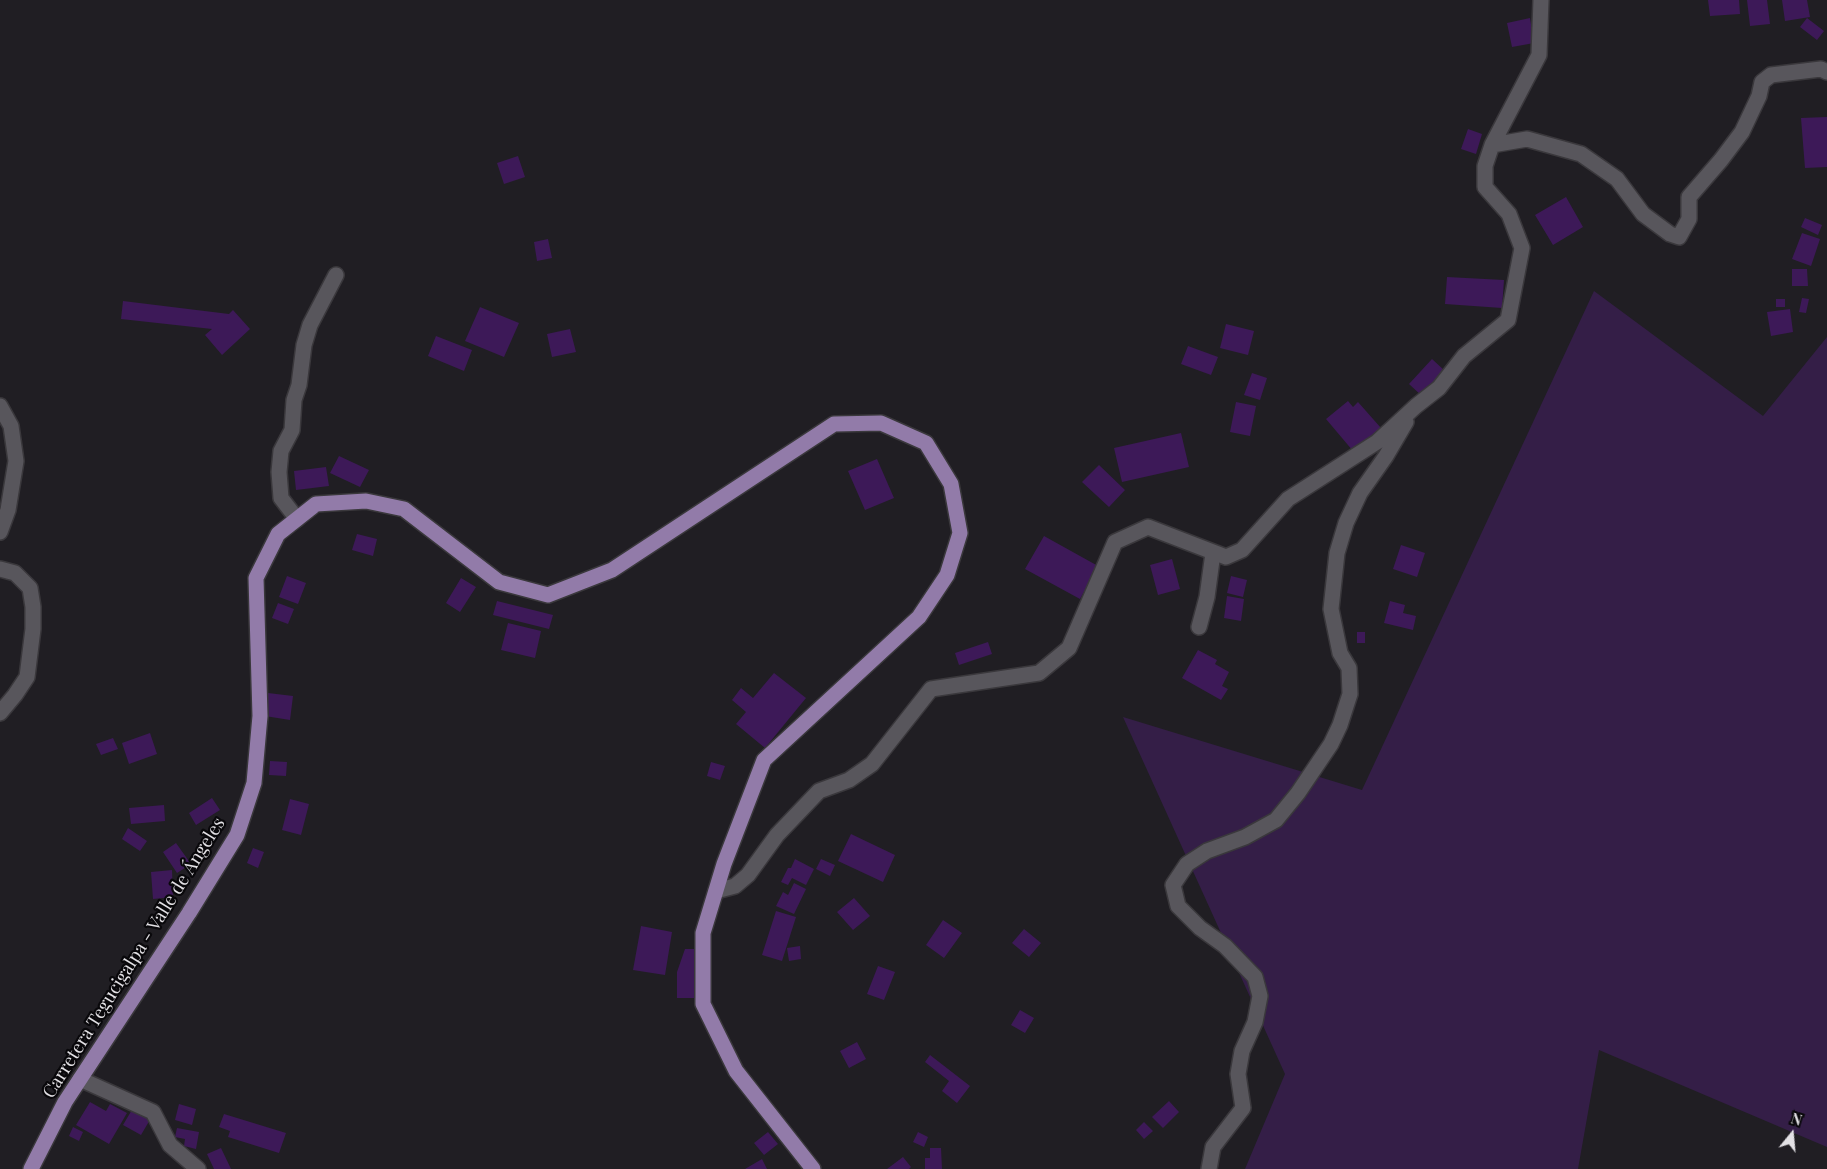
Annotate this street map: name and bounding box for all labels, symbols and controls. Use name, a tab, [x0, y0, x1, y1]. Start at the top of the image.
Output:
street label: Carretera Tegucigalpa - Valle de Ángeles	[38, 814, 230, 1102]
north arrow	[1767, 1109, 1817, 1159]
text: N	[1789, 1109, 1804, 1130]

